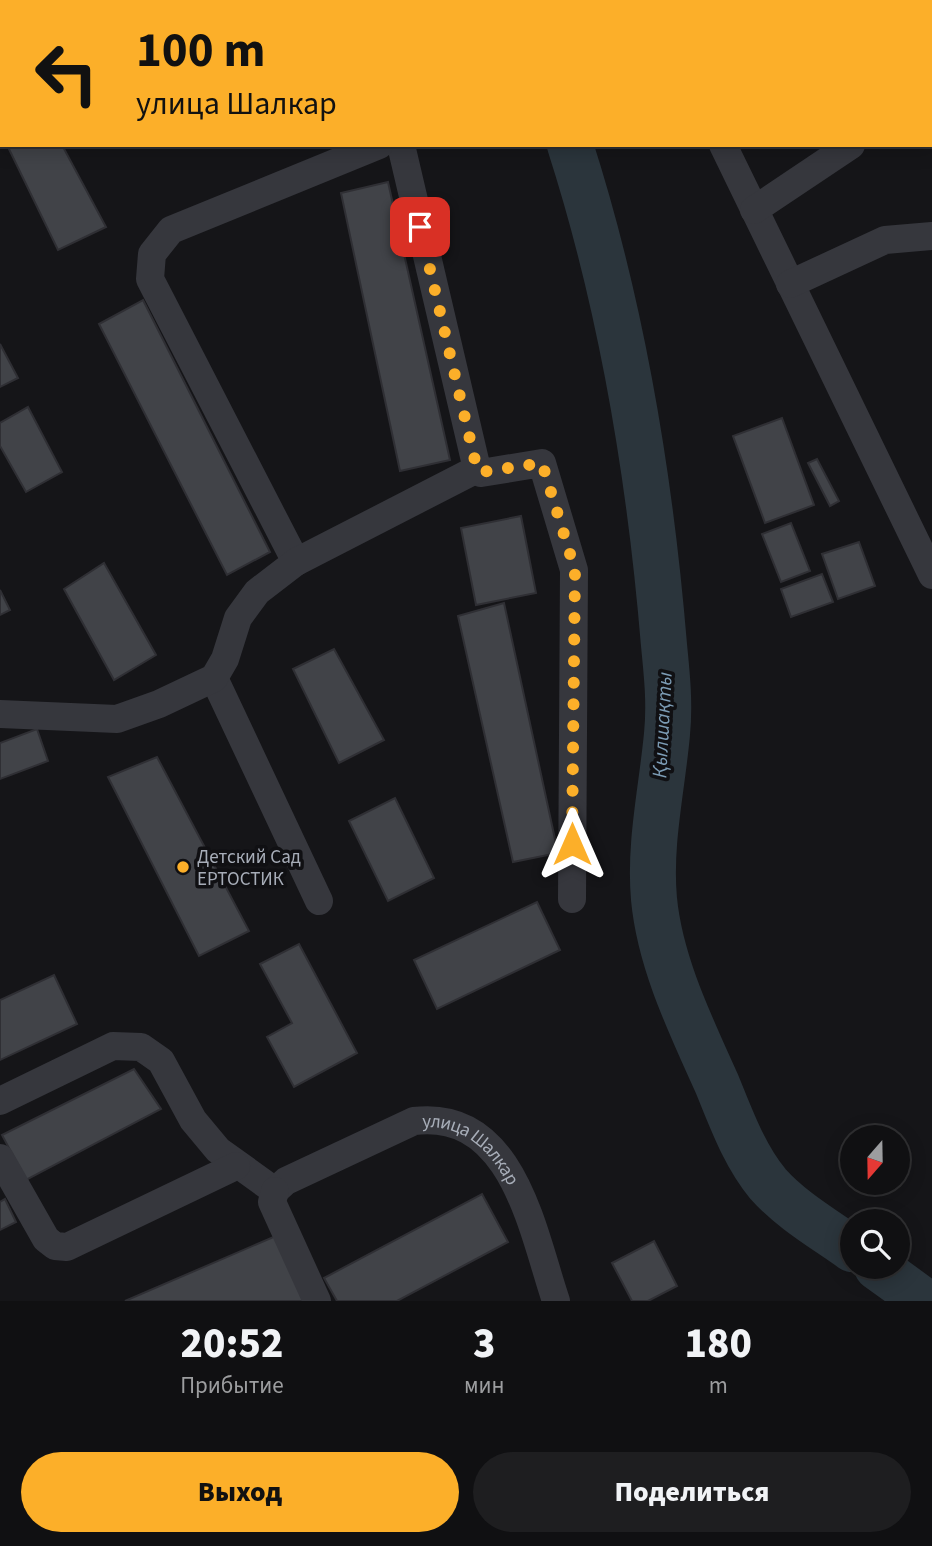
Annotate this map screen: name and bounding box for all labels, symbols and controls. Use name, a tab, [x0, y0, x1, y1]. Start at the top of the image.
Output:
text: 100 m	[136, 16, 265, 86]
icon: left	[21, 28, 112, 119]
text: улица Шалкар	[136, 81, 337, 127]
pin	[390, 197, 450, 257]
icon: arrive	[401, 208, 439, 246]
water label: Қылшақты	[644, 671, 680, 779]
position arrow	[535, 807, 609, 881]
place label: Детский Сад ЕРТОСТИК	[197, 844, 301, 893]
marker: Детский Сад ЕРТОСТИК	[175, 859, 191, 875]
street label: улица Шалкар	[422, 1108, 525, 1190]
north arrow	[840, 1125, 910, 1195]
map controls	[840, 1125, 910, 1279]
button: search	[840, 1209, 910, 1279]
text: 20:52	[181, 1314, 283, 1374]
text: 3	[473, 1314, 495, 1374]
text: 180	[685, 1314, 752, 1374]
text: Прибытие	[180, 1369, 284, 1402]
text: мин	[464, 1369, 504, 1402]
text: m	[709, 1369, 728, 1402]
button: Выход	[21, 1452, 459, 1532]
button: Поделиться	[473, 1452, 911, 1532]

